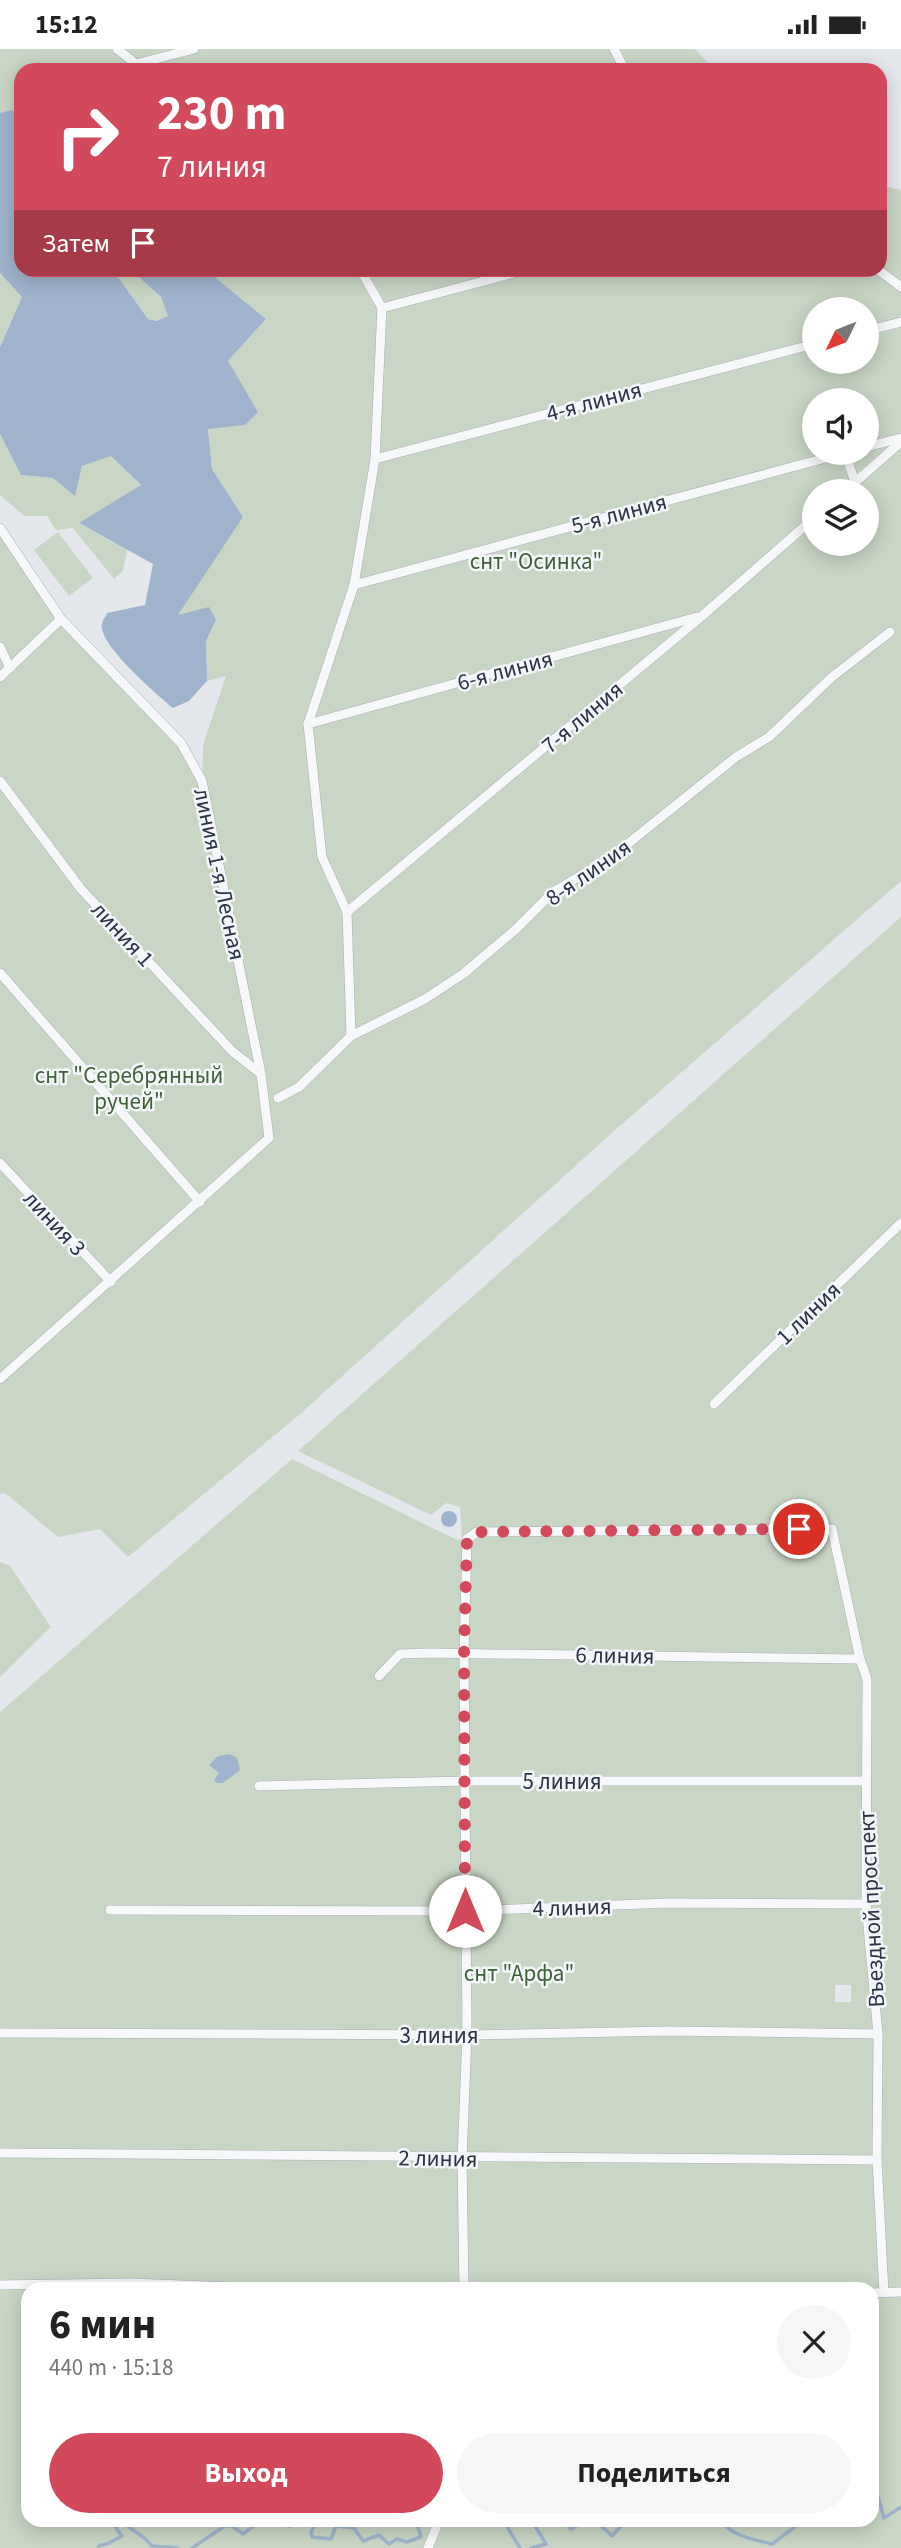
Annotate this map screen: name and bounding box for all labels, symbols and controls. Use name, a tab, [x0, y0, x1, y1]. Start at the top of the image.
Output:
text: 15:12	[35, 6, 98, 43]
text: 230 m	[157, 79, 286, 149]
icon: right	[42, 91, 133, 182]
text: 7 линия	[157, 144, 267, 190]
icon: arrive	[124, 224, 162, 262]
text: Затем	[42, 225, 110, 262]
north arrow	[802, 297, 878, 375]
map controls	[802, 297, 879, 556]
street label: 4-я линия	[543, 373, 646, 430]
button: sound	[802, 388, 879, 465]
button: layers	[802, 479, 879, 556]
street label: 5-я линия	[568, 485, 671, 542]
park label: снт "Осинка"	[470, 545, 602, 578]
street label: 6-я линия	[454, 642, 557, 699]
street label: 7-я линия	[534, 673, 630, 761]
street label: линия 1-я Лесная	[185, 785, 254, 963]
street label: 8-я линия	[539, 831, 638, 914]
street label: линия 1	[84, 894, 162, 974]
park label: снт "Серебрянный ручей"	[35, 1059, 223, 1118]
street label: линия 3	[16, 1183, 94, 1263]
street label: 1 линия	[768, 1274, 848, 1353]
pin	[769, 1499, 829, 1559]
icon: arrive	[780, 1510, 818, 1548]
street label: 6 линия	[575, 1638, 655, 1673]
street label: 5 линия	[522, 1765, 602, 1798]
street label: Въездной проспект	[850, 1810, 893, 2008]
position arrow	[428, 1874, 502, 1948]
street label: 4 линия	[532, 1890, 612, 1925]
park label: снт "Арфа"	[464, 1957, 574, 1990]
street label: 3 линия	[399, 2019, 479, 2052]
street label: 2 линия	[398, 2141, 478, 2176]
text: 6 мин	[49, 2295, 156, 2355]
button: close	[777, 2305, 851, 2379]
text: 440 m · 15:18	[49, 2351, 173, 2384]
button: Выход	[49, 2433, 443, 2513]
button: Поделиться	[457, 2433, 851, 2513]

